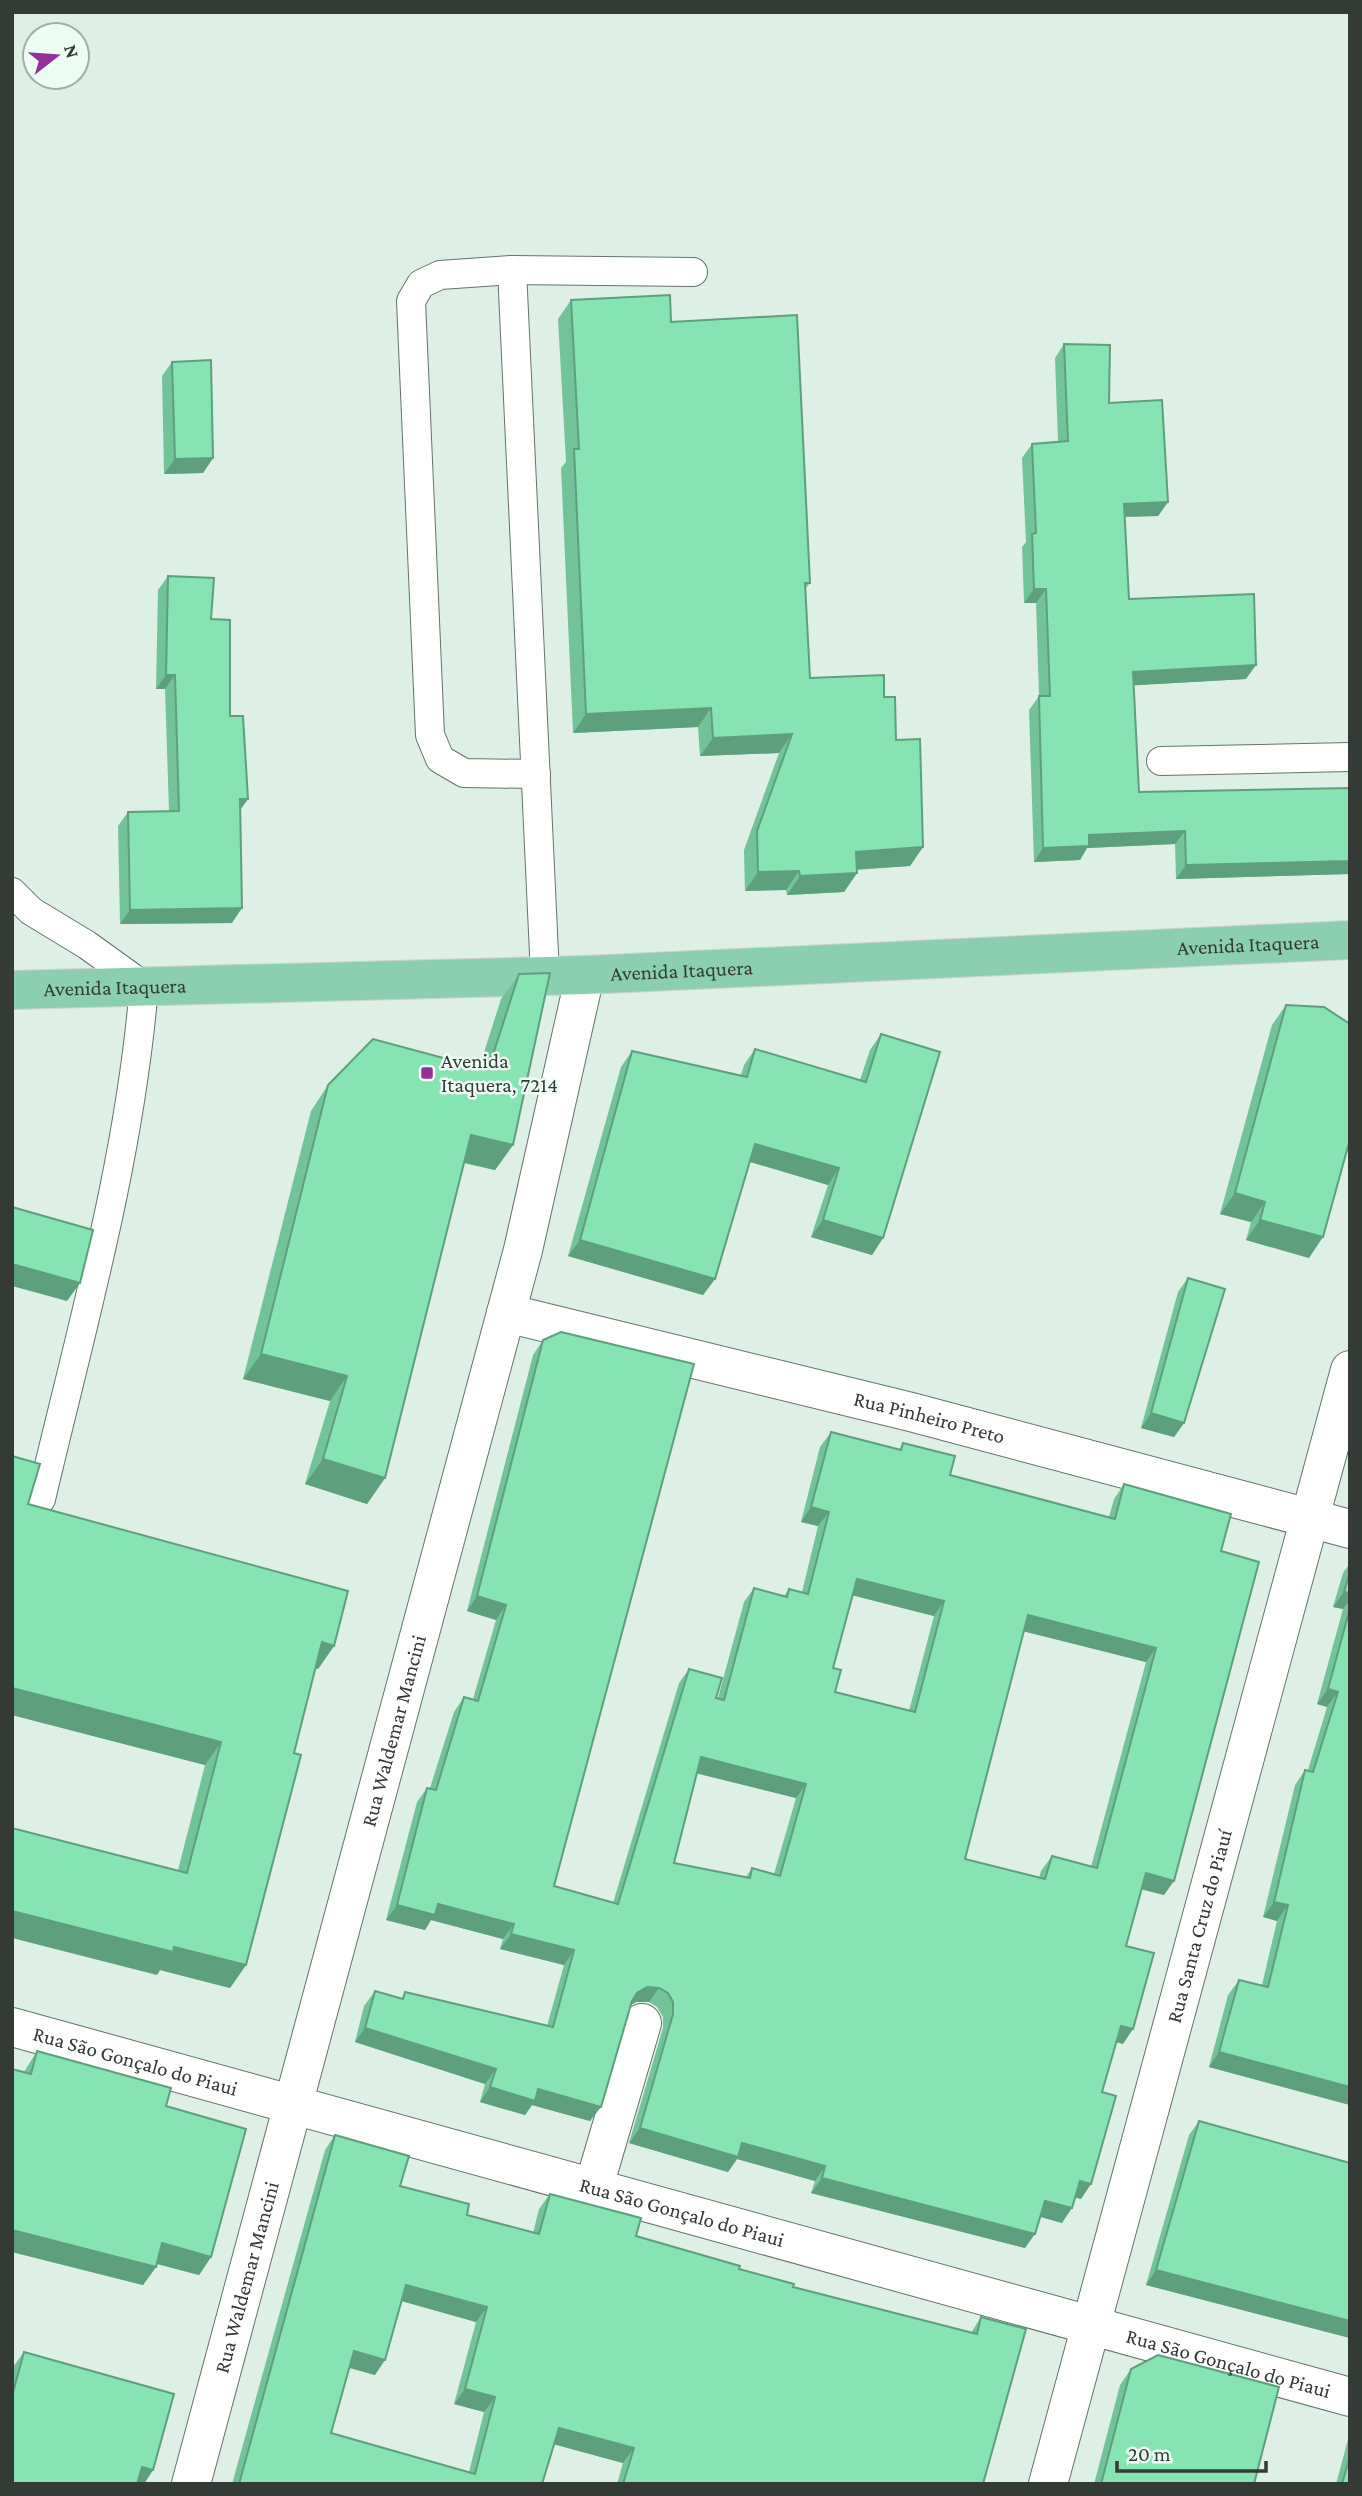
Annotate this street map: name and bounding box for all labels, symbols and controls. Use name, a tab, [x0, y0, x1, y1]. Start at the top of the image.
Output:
north arrow	[21, 21, 91, 91]
text: N	[60, 42, 84, 60]
street label: Avenida Itaquera	[1176, 929, 1320, 960]
street label: Avenida Itaquera	[610, 955, 754, 986]
street label: Avenida Itaquera	[43, 973, 187, 1001]
place label: Avenida Itaquera, 7214	[441, 1049, 558, 1097]
marker: Avenida Itaquera, 7214	[419, 1065, 435, 1081]
street label: Rua Pinheiro Preto	[851, 1386, 1007, 1448]
street label: Rua Waldemar Mancini	[356, 1632, 431, 1829]
street label: Rua Santa Cruz do Piauí	[1162, 1825, 1237, 2025]
street label: Rua São Gonçalo do Piaui	[30, 2021, 241, 2101]
street label: Rua São Gonçalo do Piaui	[577, 2173, 787, 2252]
street label: Rua Waldemar Mancini	[209, 2178, 284, 2376]
street label: Rua São Gonçalo do Piaui	[1123, 2324, 1334, 2403]
scale bar	[1117, 2430, 1266, 2474]
text: 20 m	[1128, 2442, 1171, 2466]

